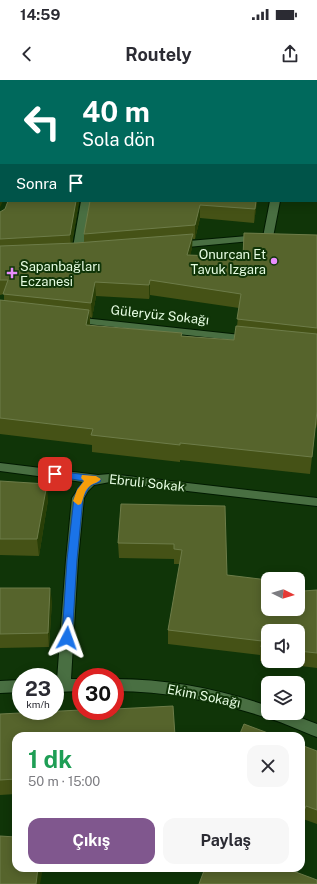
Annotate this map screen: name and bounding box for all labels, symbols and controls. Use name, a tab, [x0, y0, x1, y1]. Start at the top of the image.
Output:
text: 14:59	[20, 6, 60, 23]
icon: back	[16, 43, 38, 65]
icon: share	[279, 43, 301, 65]
text: Routely	[125, 44, 192, 65]
text: 40 m	[82, 95, 150, 128]
icon: left	[16, 96, 68, 148]
text: Sola dön	[82, 129, 155, 150]
icon: arrive	[65, 172, 87, 194]
text: Sonra	[16, 175, 57, 192]
place label: Onurcan Et Tavuk Izgara	[190, 247, 266, 277]
marker: Onurcan Et Tavuk Izgara	[269, 256, 279, 266]
place label: Sapanbağları Eczanesi	[20, 259, 100, 289]
marker: Sapanbağları Eczanesi	[7, 268, 17, 278]
street label: Güleryüz Sokağı	[110, 302, 210, 328]
pin	[38, 457, 72, 491]
icon: arrive	[44, 463, 66, 485]
street label: Ebruli Sokak	[108, 472, 186, 494]
north arrow	[261, 572, 305, 616]
map controls	[261, 572, 305, 720]
position arrow	[46, 617, 88, 659]
button: sound	[261, 624, 305, 668]
speed limit sign: 30	[72, 668, 124, 720]
button: layers	[261, 676, 305, 720]
text: 23	[25, 677, 51, 701]
street label: Ekim Sokağı	[166, 682, 242, 710]
text: km/h	[26, 698, 50, 710]
text: 1 dk	[28, 745, 72, 773]
button: close	[247, 745, 289, 787]
text: 50 m · 15:00	[28, 774, 100, 789]
button: Çıkış	[28, 818, 155, 864]
button: Paylaş	[163, 818, 289, 864]

